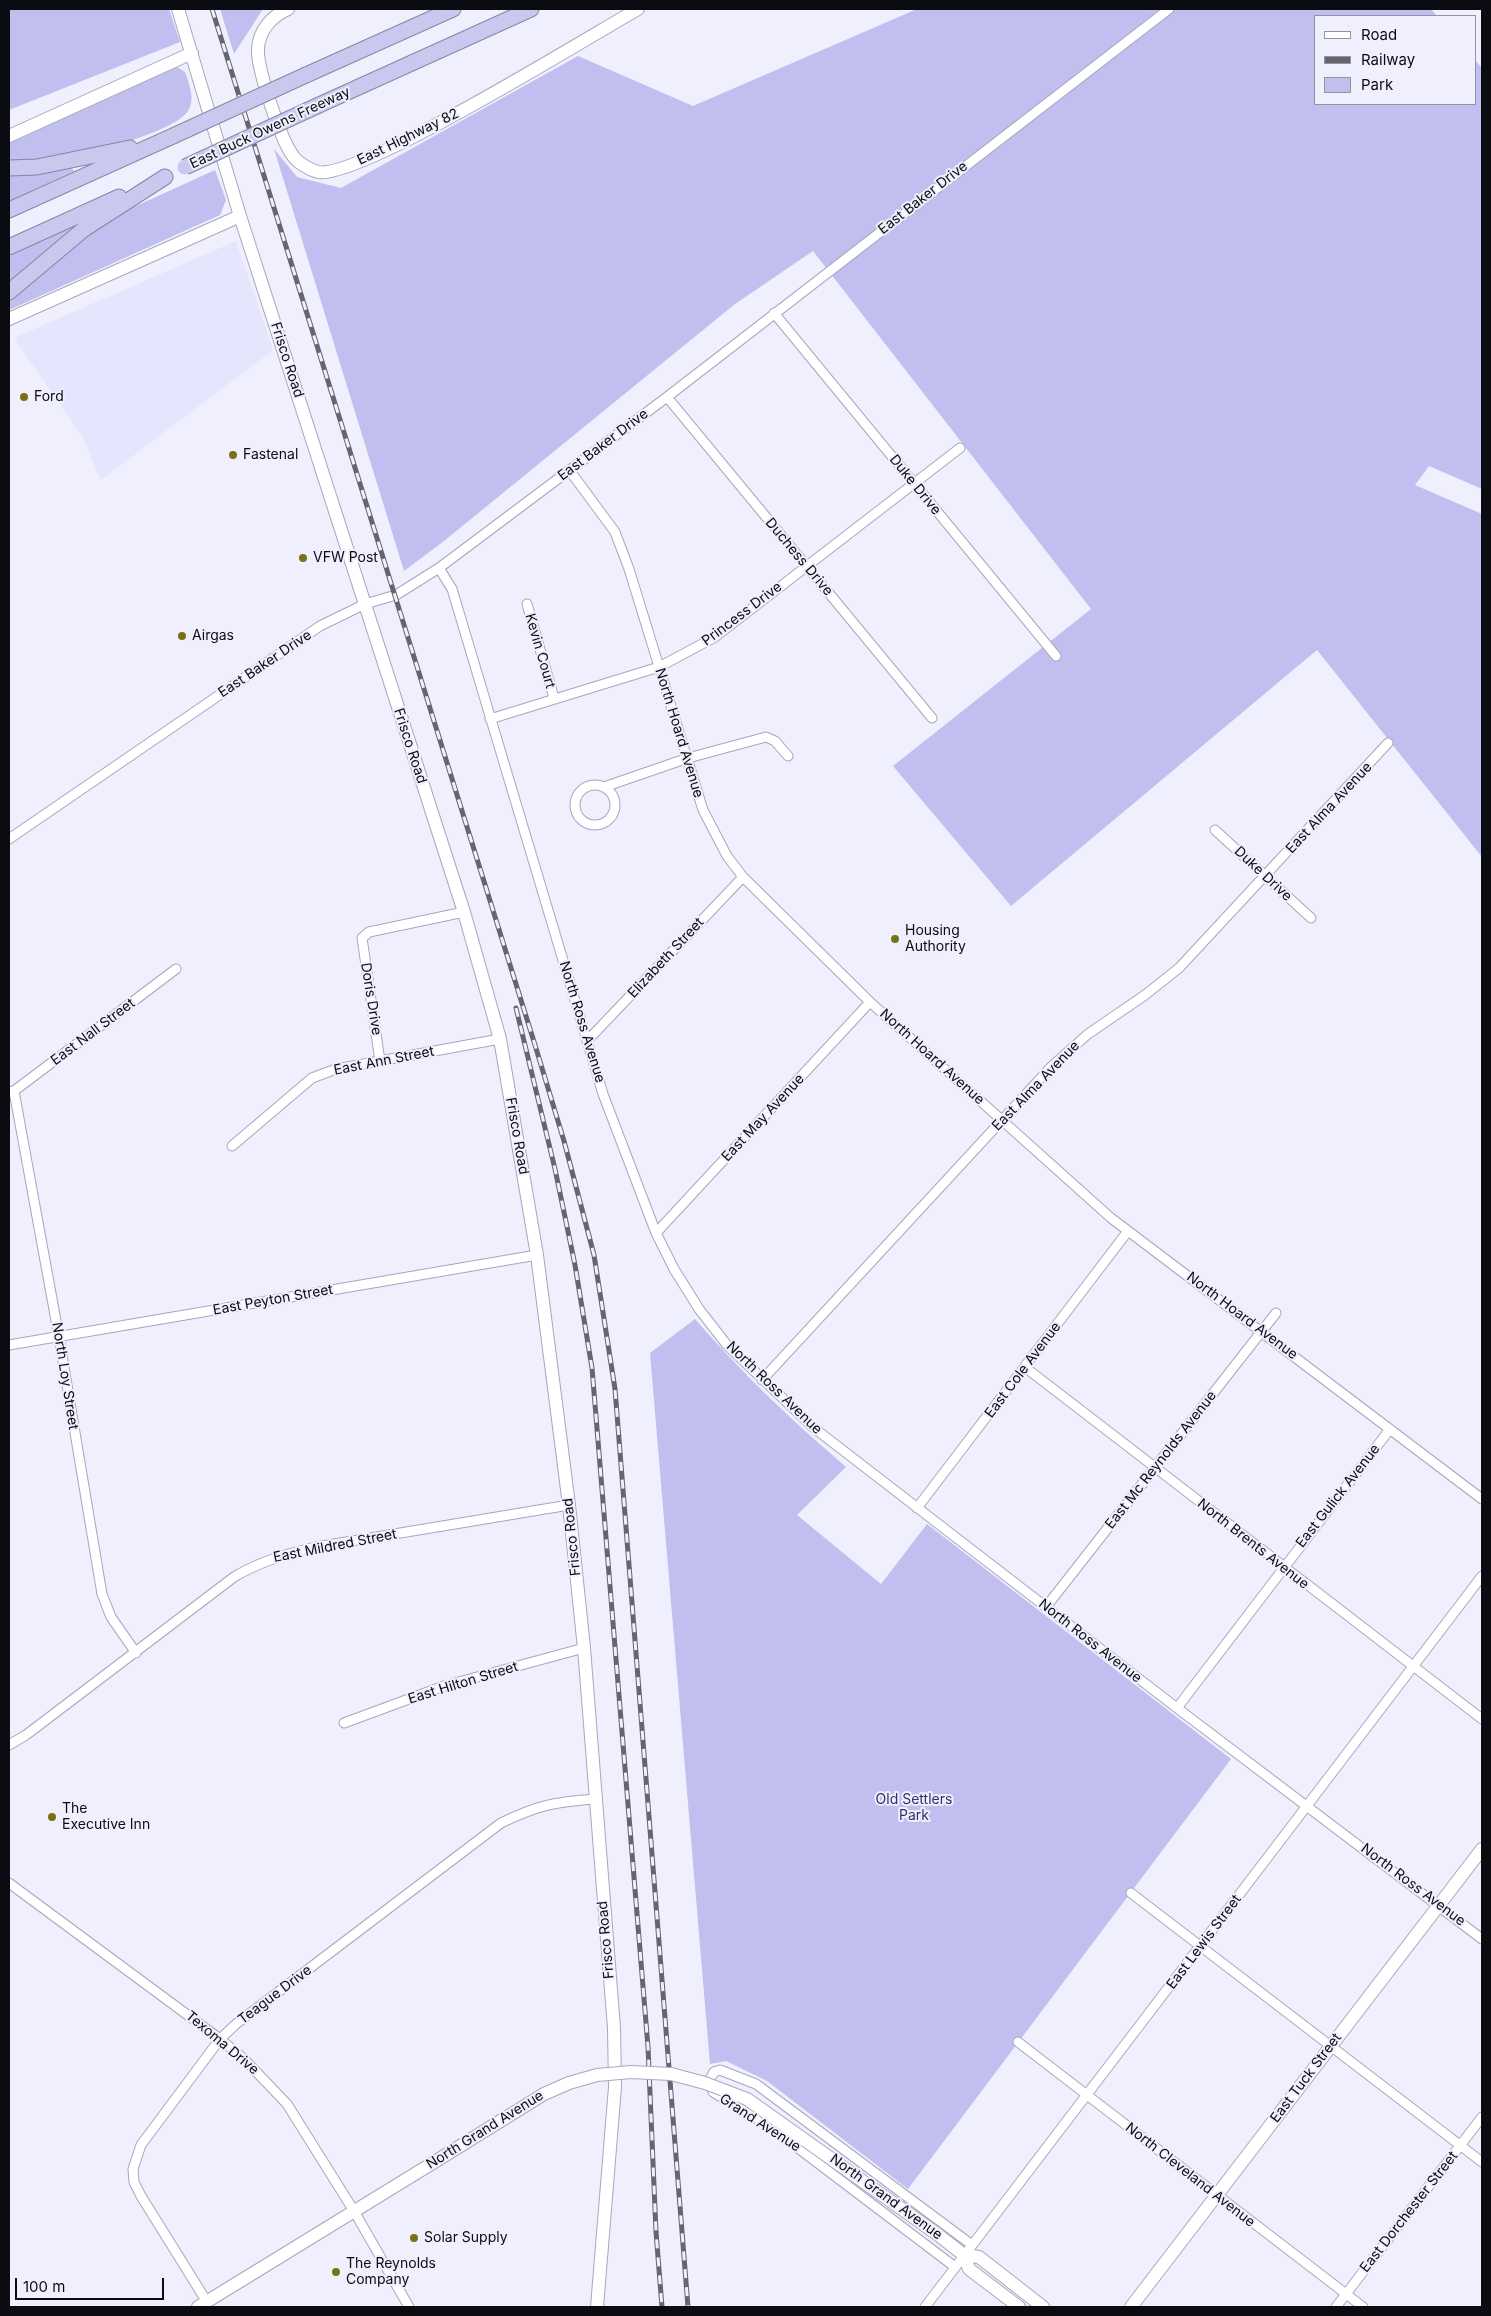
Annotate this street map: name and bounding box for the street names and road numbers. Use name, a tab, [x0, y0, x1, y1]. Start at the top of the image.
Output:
street label: East Buck Owens Freeway	[187, 83, 353, 173]
street label: East Highway 82	[354, 105, 462, 169]
street label: East Baker Drive	[875, 158, 971, 238]
street label: Frisco Road	[267, 320, 307, 400]
street label: East Baker Drive	[555, 406, 651, 484]
street label: Duke Drive	[886, 452, 944, 518]
street label: Duchess Drive	[762, 515, 836, 599]
street label: Princess Drive	[699, 578, 785, 650]
street label: Kevin Court	[521, 612, 559, 690]
street label: East Baker Drive	[215, 627, 315, 701]
street label: North Hoard Avenue	[651, 666, 707, 800]
street label: Frisco Road	[390, 706, 430, 786]
street label: East Alma Avenue	[1282, 759, 1376, 857]
street label: Duke Drive	[1231, 843, 1295, 905]
street label: Elizabeth Street	[624, 914, 708, 1002]
street label: North Ross Avenue	[556, 959, 608, 1085]
street label: Doris Drive	[357, 961, 385, 1037]
street label: East Nall Street	[48, 995, 138, 1069]
street label: North Hoard Avenue	[876, 1006, 988, 1108]
street label: East Alma Avenue	[989, 1038, 1083, 1134]
street label: East Ann Street	[332, 1043, 436, 1079]
street label: East May Avenue	[718, 1071, 808, 1165]
street label: Frisco Road	[502, 1096, 532, 1176]
street label: North Hoard Avenue	[1183, 1269, 1301, 1363]
street label: East Peyton Street	[212, 1281, 334, 1319]
street label: East Cole Avenue	[982, 1319, 1064, 1421]
street label: North Loy Street	[48, 1321, 82, 1431]
street label: North Ross Avenue	[723, 1338, 825, 1438]
street label: East Mc Reynolds Avenue	[1102, 1388, 1220, 1532]
street label: East Gulick Avenue	[1292, 1441, 1384, 1551]
street label: North Brents Avenue	[1194, 1495, 1312, 1593]
street label: Frisco Road	[560, 1497, 584, 1577]
street label: East Mildred Street	[272, 1526, 398, 1566]
street label: North Ross Avenue	[1035, 1595, 1145, 1687]
street label: East Hilton Street	[406, 1658, 520, 1708]
street label: North Ross Avenue	[1358, 1840, 1468, 1930]
street label: East Lewis Street	[1163, 1892, 1245, 1992]
street label: Frisco Road	[594, 1900, 618, 1980]
street label: Teague Drive	[235, 1962, 315, 2028]
street label: Texoma Drive	[182, 2008, 262, 2078]
street label: East Tuck Street	[1267, 2030, 1345, 2126]
street label: North Grand Avenue	[423, 2087, 547, 2173]
street label: Grand Avenue	[716, 2090, 804, 2156]
street label: North Cleveland Avenue	[1122, 2119, 1258, 2231]
street label: East Dorchester Street	[1357, 2148, 1461, 2276]
street label: North Grand Avenue	[827, 2151, 945, 2243]

